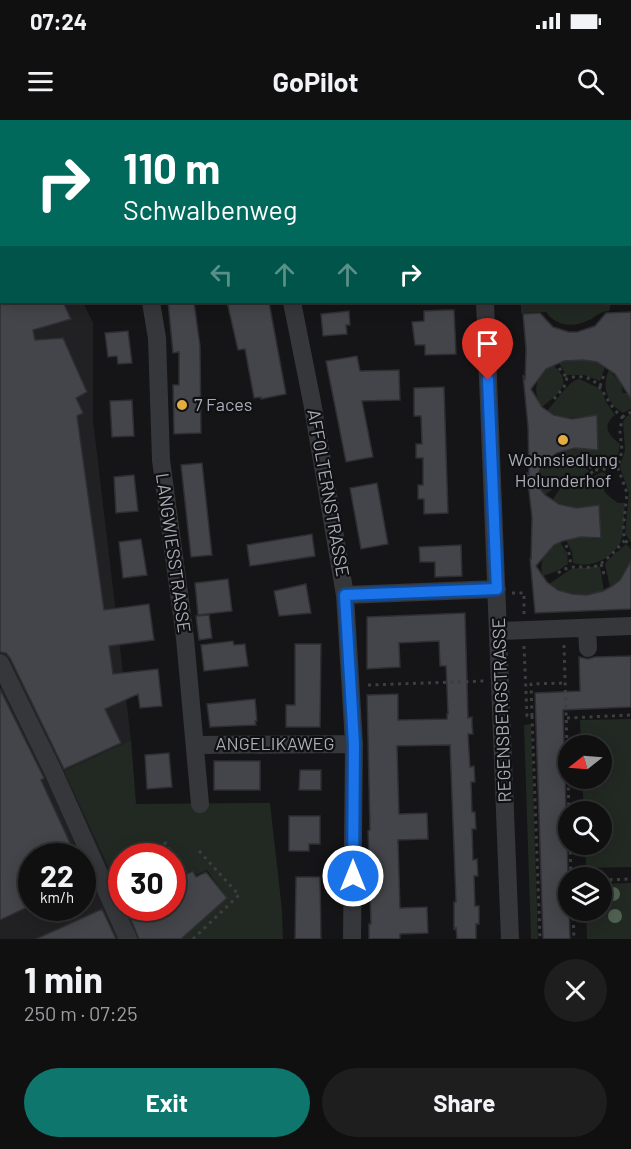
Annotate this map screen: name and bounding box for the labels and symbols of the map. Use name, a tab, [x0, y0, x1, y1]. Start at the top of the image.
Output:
pin	[462, 318, 513, 380]
place label: 7 Faces	[194, 393, 252, 415]
marker: 7 Faces	[175, 398, 189, 412]
street label: AFFOLTERNSTRASSE	[303, 407, 355, 578]
marker: Wohnsiedlung Holunderhof	[556, 433, 570, 447]
place label: Wohnsiedlung Holunderhof	[508, 448, 618, 491]
street label: LANGWIESSTRASSE	[152, 472, 196, 634]
street label: REGENSBERGSTRASSE	[487, 617, 515, 803]
street label: ANGELIKAWEG	[216, 732, 334, 754]
north arrow	[558, 735, 612, 789]
speed limit sign: 30	[108, 843, 186, 921]
position arrow	[321, 844, 385, 908]

